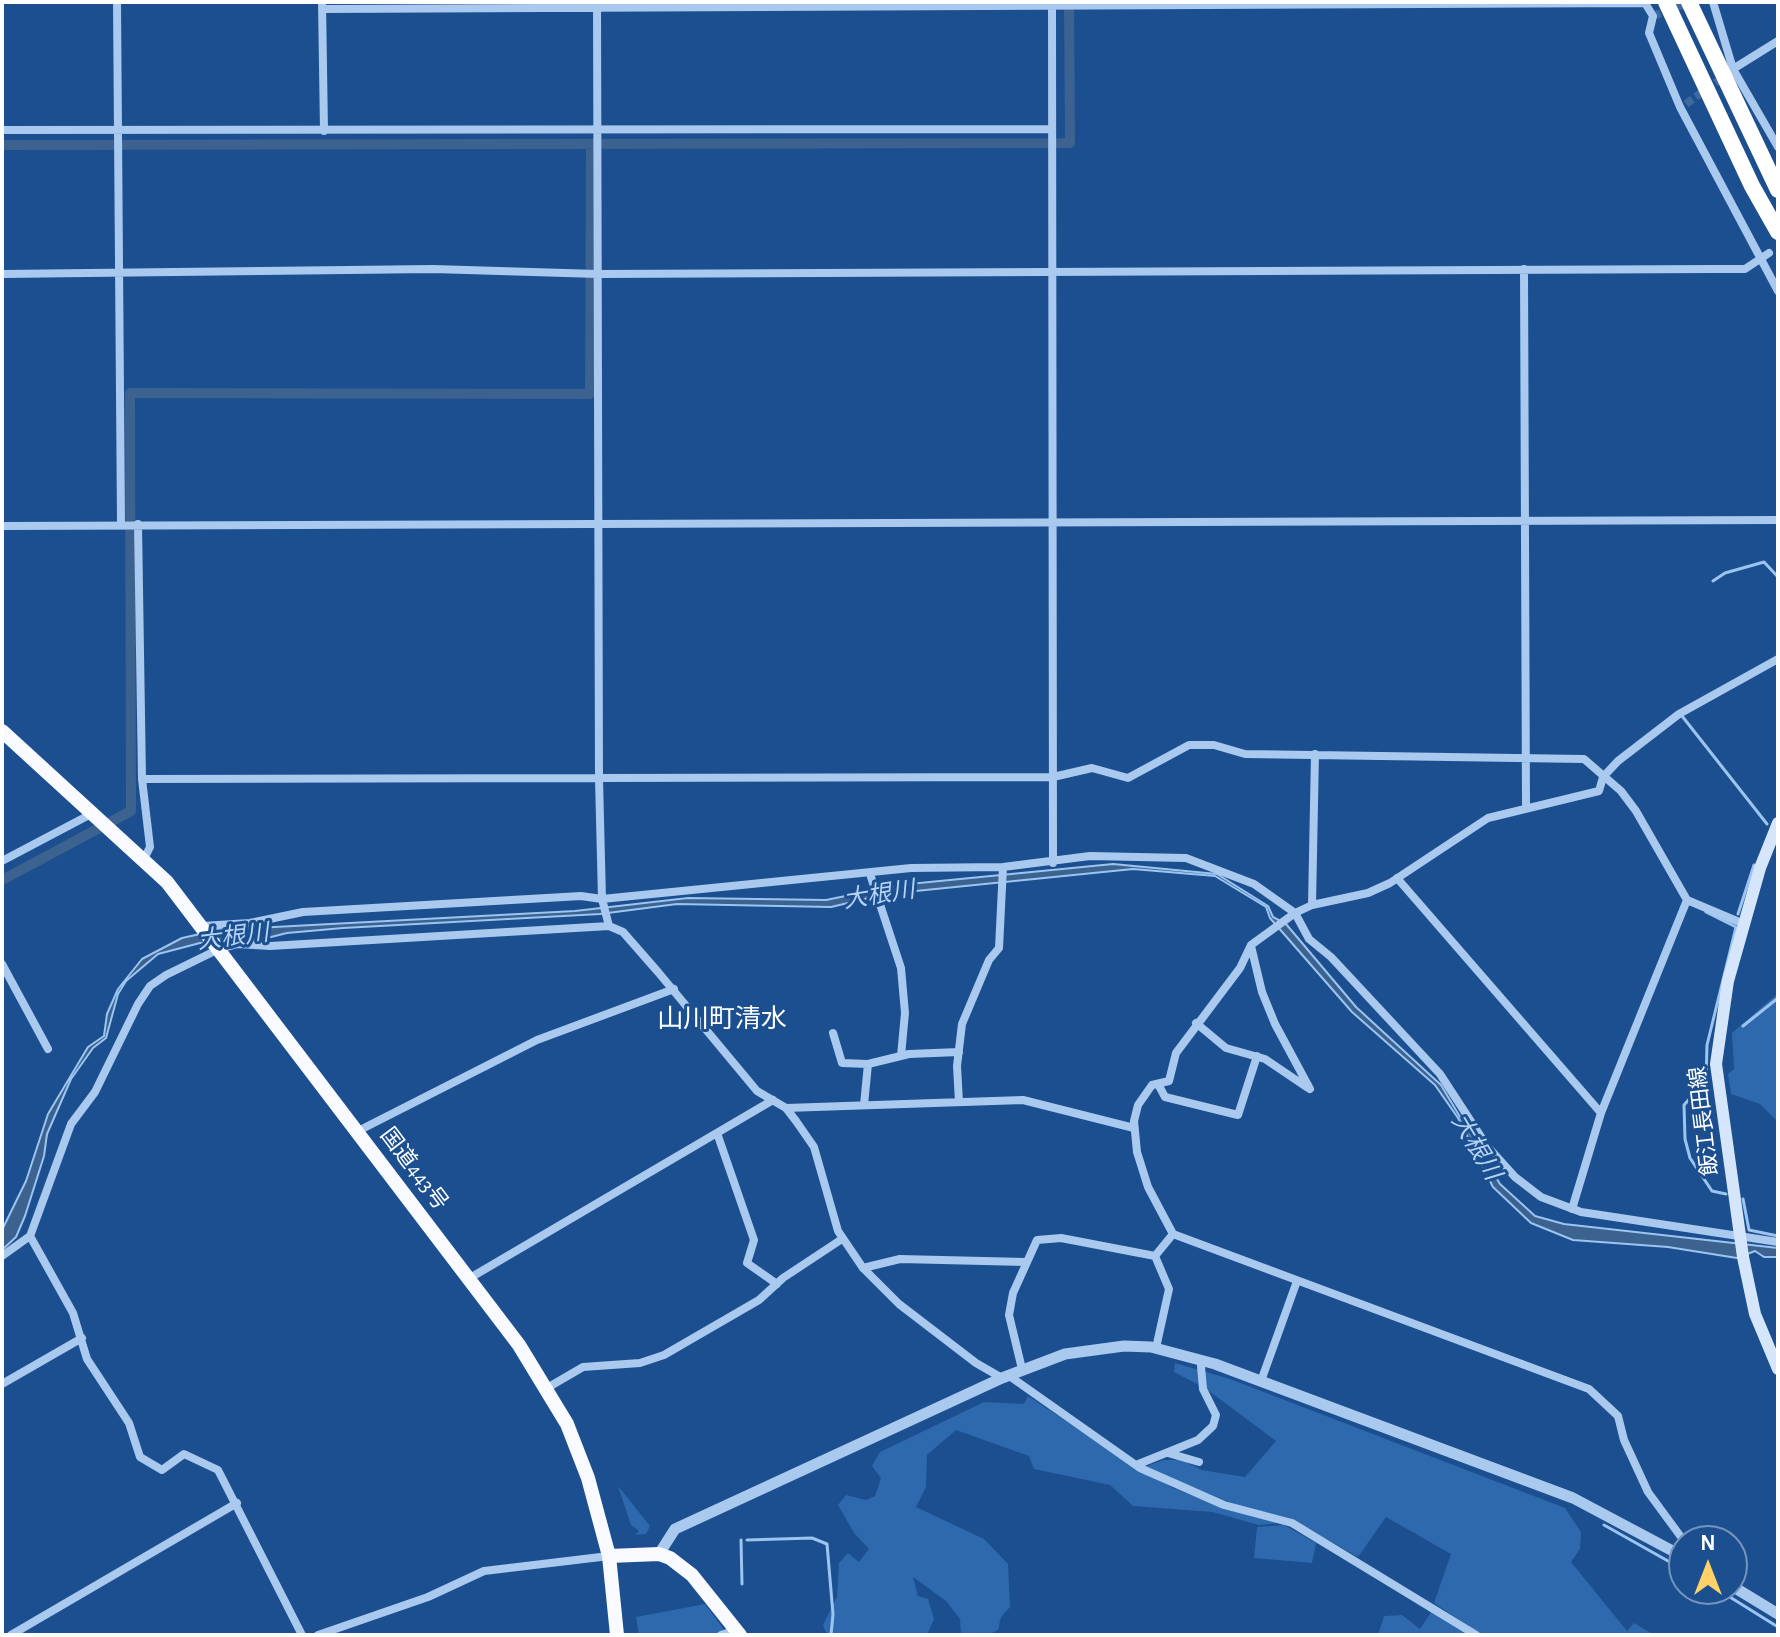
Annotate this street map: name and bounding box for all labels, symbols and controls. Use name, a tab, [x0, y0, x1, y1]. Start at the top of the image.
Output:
water label: 大根川	[841, 875, 917, 915]
water label: 大根川	[196, 918, 270, 956]
district label: 山川町清水	[657, 1003, 787, 1035]
street label: 飯江長田線	[1684, 1065, 1724, 1177]
water label: 大根川	[1445, 1109, 1507, 1185]
street label: 国道443号	[375, 1123, 453, 1215]
north arrow	[1668, 1525, 1748, 1605]
text: N	[1700, 1532, 1716, 1554]

